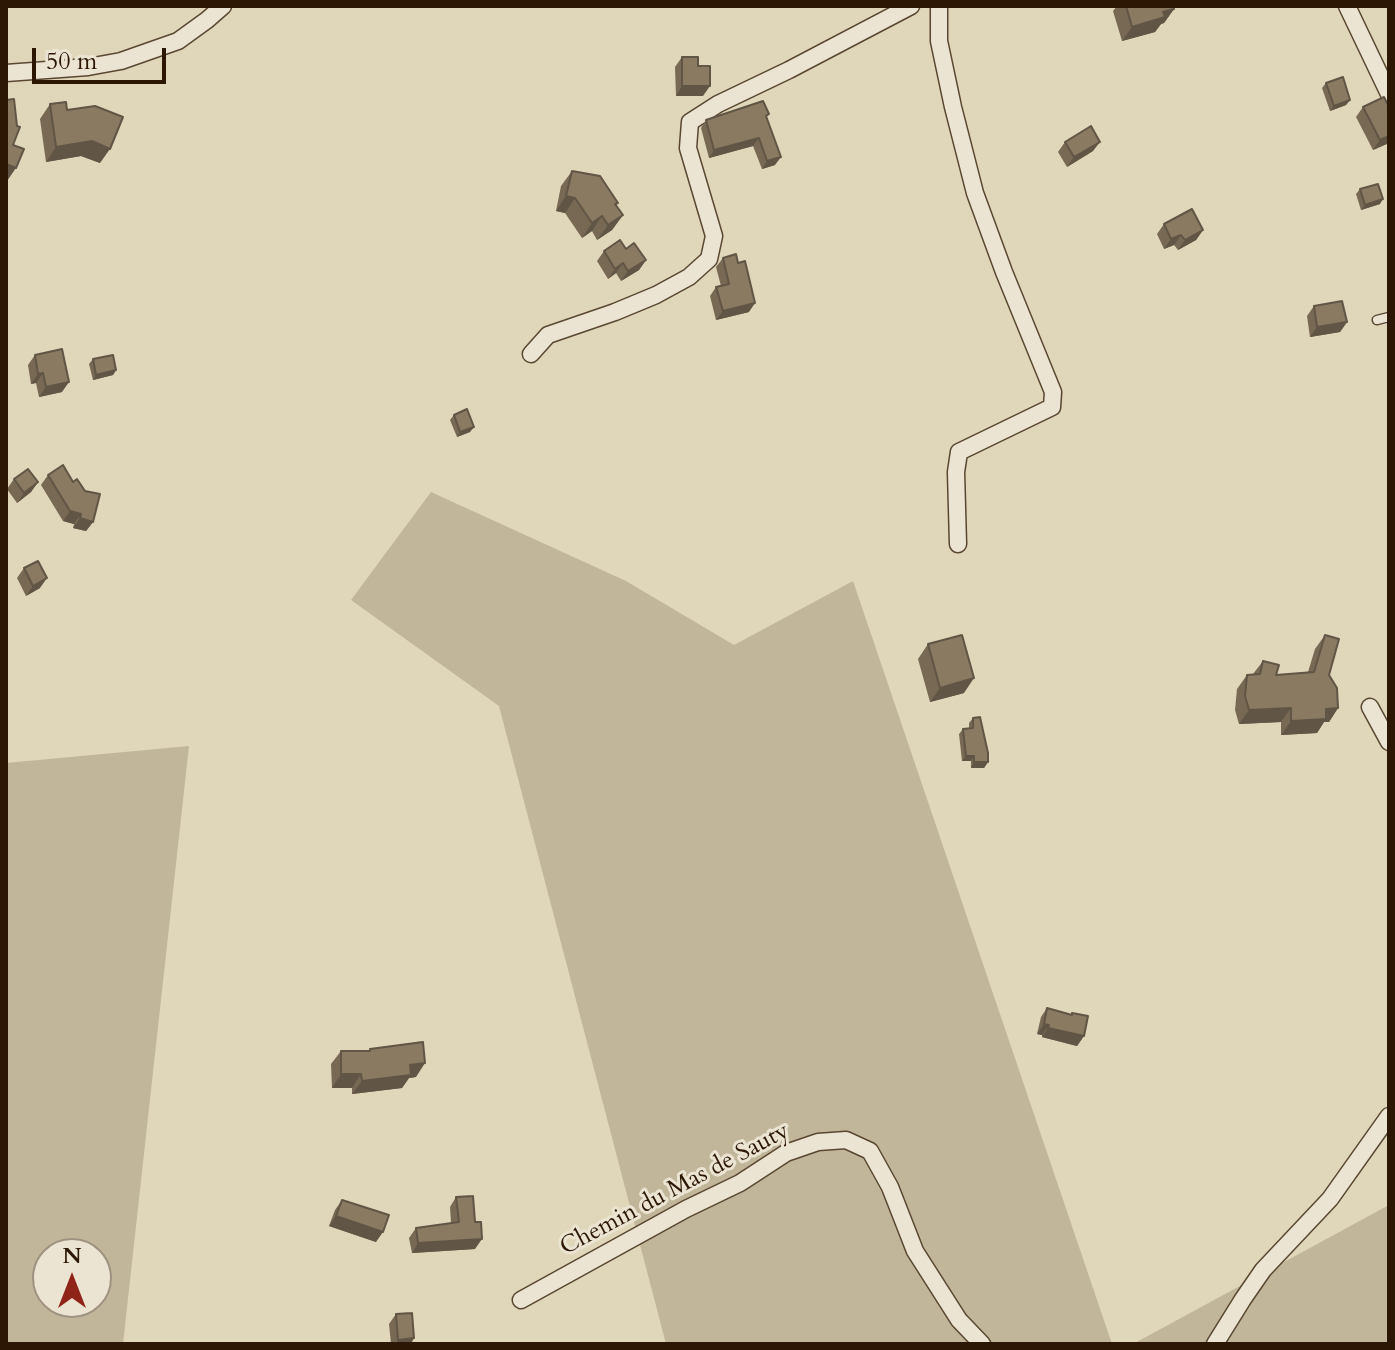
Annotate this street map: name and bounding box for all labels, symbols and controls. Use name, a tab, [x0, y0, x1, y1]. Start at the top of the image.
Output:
scale bar	[36, 32, 170, 82]
text: 50 m	[46, 45, 97, 78]
street label: Chemin du Mas de Sauty	[556, 1117, 794, 1263]
north arrow	[32, 1238, 112, 1318]
text: N	[62, 1241, 82, 1271]

